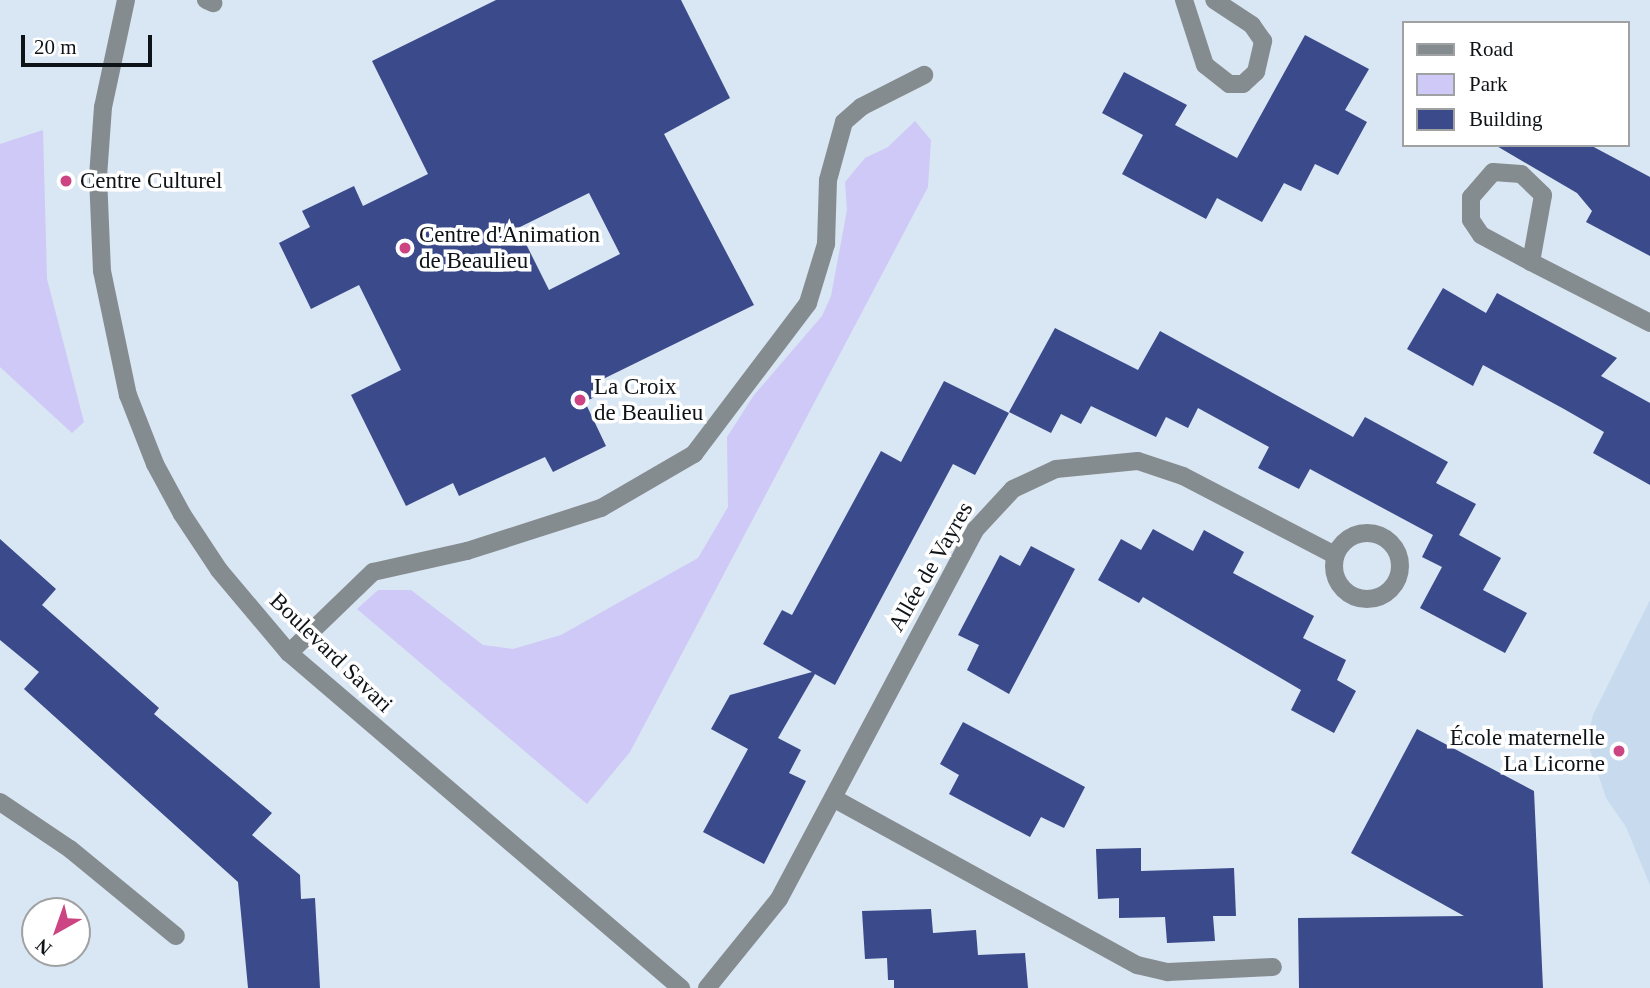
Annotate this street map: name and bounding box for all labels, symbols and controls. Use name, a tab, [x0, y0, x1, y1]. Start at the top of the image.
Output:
scale bar	[24, 21, 156, 65]
legend	[1402, 21, 1629, 147]
text: 20 m	[34, 35, 77, 59]
text: Road	[1469, 37, 1513, 61]
text: Park	[1469, 72, 1508, 96]
text: Building	[1469, 107, 1543, 131]
place label: Centre Culturel	[80, 167, 222, 195]
marker: Centre Culturel	[58, 173, 74, 189]
place label: Centre d'Animation de Beaulieu	[419, 221, 600, 275]
marker: Centre d'Animation de Beaulieu	[397, 240, 413, 256]
place label: La Croix de Beaulieu	[594, 373, 703, 427]
marker: La Croix de Beaulieu	[572, 392, 588, 408]
street label: Allée de Vayres	[883, 497, 979, 637]
street label: Boulevard Savari	[264, 587, 398, 719]
place label: École maternelle La Licorne	[1450, 724, 1605, 778]
marker: École maternelle La Licorne	[1611, 743, 1627, 759]
north arrow	[21, 897, 91, 967]
text: N	[31, 934, 55, 959]

